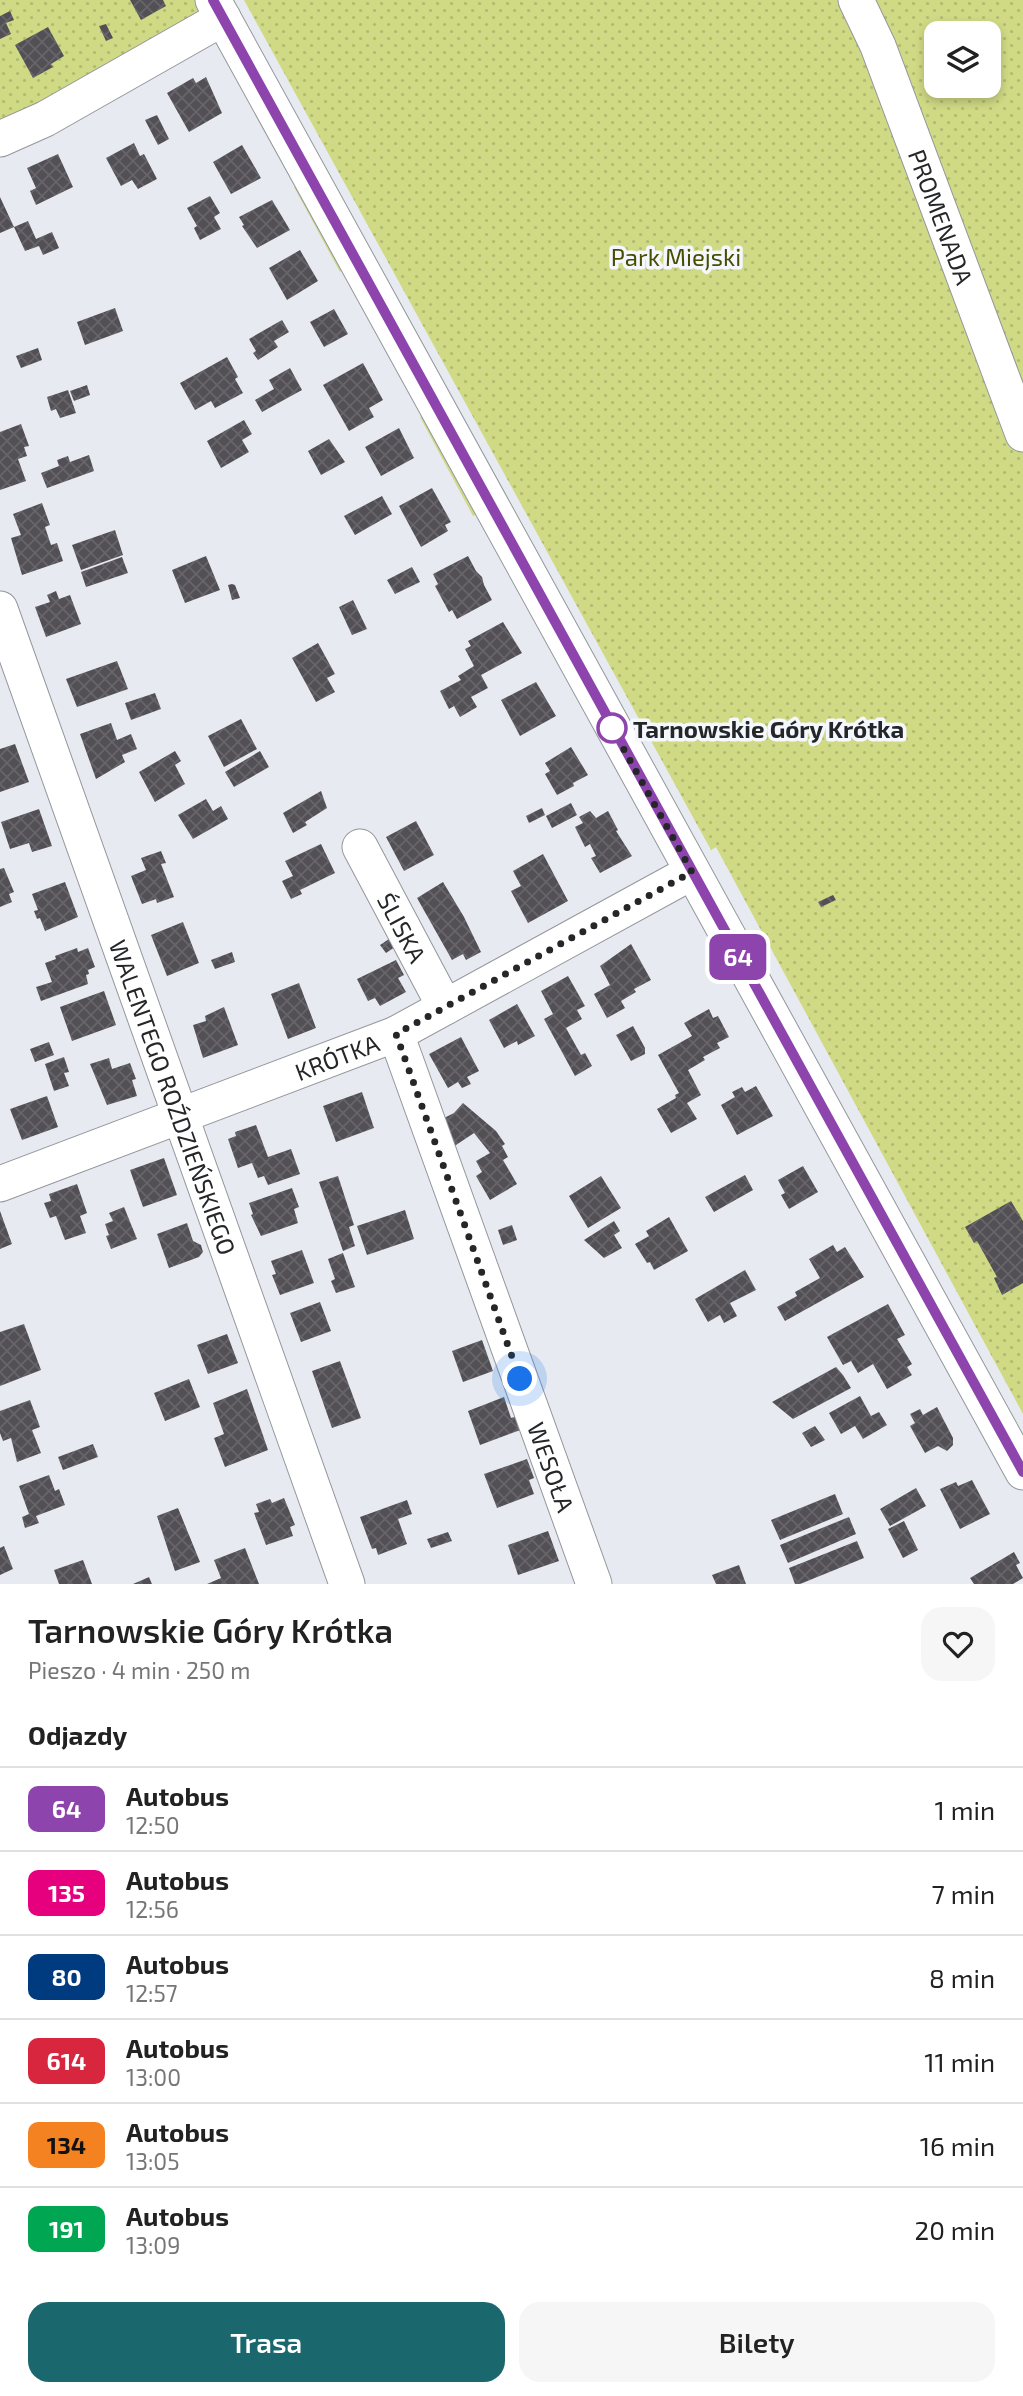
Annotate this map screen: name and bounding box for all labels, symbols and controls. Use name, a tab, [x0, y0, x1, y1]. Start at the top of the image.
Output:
map controls	[924, 21, 1001, 98]
button: layers	[924, 21, 1001, 98]
street label: PROMENADA	[903, 145, 980, 288]
park label: Park Miejski	[611, 242, 741, 271]
marker: Tarnowskie Góry Krótka	[597, 713, 627, 743]
place label: Tarnowskie Góry Krótka	[633, 714, 904, 743]
street label: ŚLISKA	[372, 888, 433, 967]
line badge: 64	[706, 934, 770, 980]
street label: WALENTEGO ROŹDZIEŃSKIEGO	[104, 936, 243, 1258]
text: 64	[723, 942, 753, 971]
street label: KRÓTKA	[290, 1027, 383, 1086]
your location	[502, 1361, 537, 1396]
street label: WESOŁA	[522, 1418, 581, 1516]
button: heart	[921, 1607, 995, 1681]
text: Tarnowskie Góry Krótka	[28, 1610, 393, 1650]
text: Pieszo · 4 min · 250 m	[28, 1656, 250, 1684]
text: Odjazdy	[28, 1719, 127, 1750]
text: Autobus	[126, 1780, 229, 1811]
text: 64	[52, 1794, 81, 1823]
text: 1 min	[935, 1794, 995, 1825]
text: 12:50	[126, 1811, 180, 1839]
text: Autobus	[126, 1864, 229, 1895]
text: 135	[48, 1878, 85, 1907]
text: 7 min	[932, 1878, 995, 1909]
text: 12:56	[126, 1895, 179, 1923]
text: Autobus	[126, 1948, 229, 1979]
text: 80	[51, 1962, 82, 1991]
text: 8 min	[929, 1962, 995, 1993]
text: 12:57	[126, 1979, 178, 2007]
text: Autobus	[126, 2032, 229, 2063]
text: 614	[47, 2046, 86, 2075]
text: 11 min	[924, 2046, 995, 2077]
text: 13:00	[126, 2063, 181, 2091]
text: Autobus	[126, 2116, 229, 2147]
text: 134	[47, 2130, 86, 2159]
text: 16 min	[920, 2130, 995, 2161]
text: 13:05	[126, 2147, 180, 2175]
text: Autobus	[126, 2200, 229, 2231]
text: 191	[49, 2214, 84, 2243]
text: 20 min	[915, 2214, 995, 2245]
text: 13:09	[126, 2231, 180, 2259]
button: Trasa	[28, 2302, 505, 2382]
button: Bilety	[519, 2302, 995, 2382]

